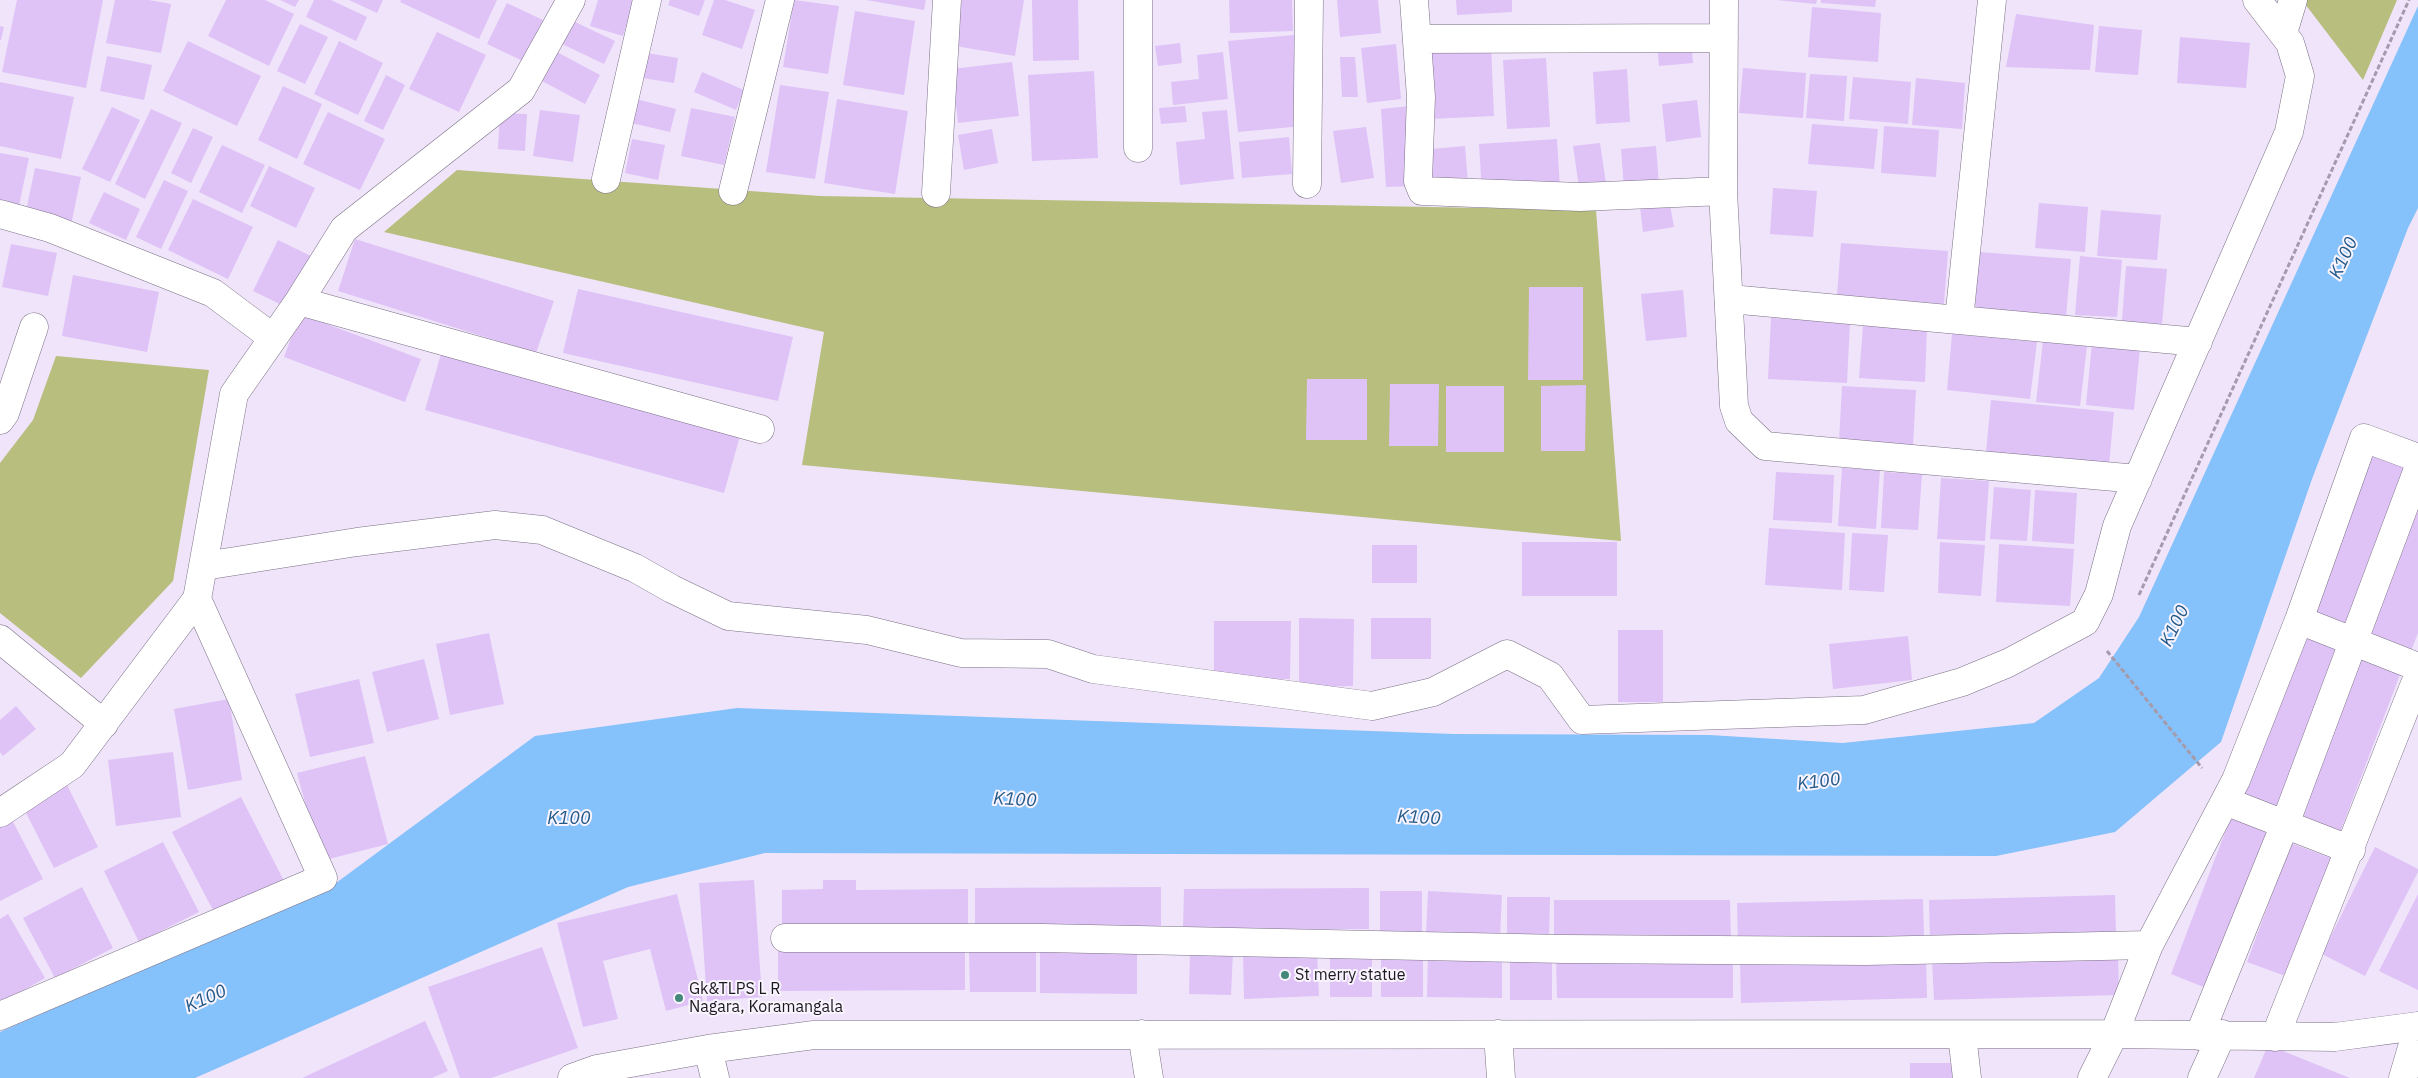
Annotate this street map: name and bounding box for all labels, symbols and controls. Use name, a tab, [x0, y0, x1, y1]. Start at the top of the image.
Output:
water label: K100	[2325, 234, 2363, 282]
water label: K100	[2156, 602, 2194, 650]
water label: K100	[1796, 769, 1842, 795]
water label: K100	[993, 788, 1037, 812]
water label: K100	[1397, 806, 1441, 830]
water label: K100	[547, 808, 591, 830]
place label: St merry statue	[1295, 965, 1405, 985]
marker: St merry statue	[1279, 969, 1291, 981]
place label: Gk&TLPS L R Nagara, Koramangala	[689, 979, 843, 1017]
water label: K100	[182, 980, 230, 1018]
marker: Gk&TLPS L R Nagara, Koramangala	[673, 992, 685, 1004]

